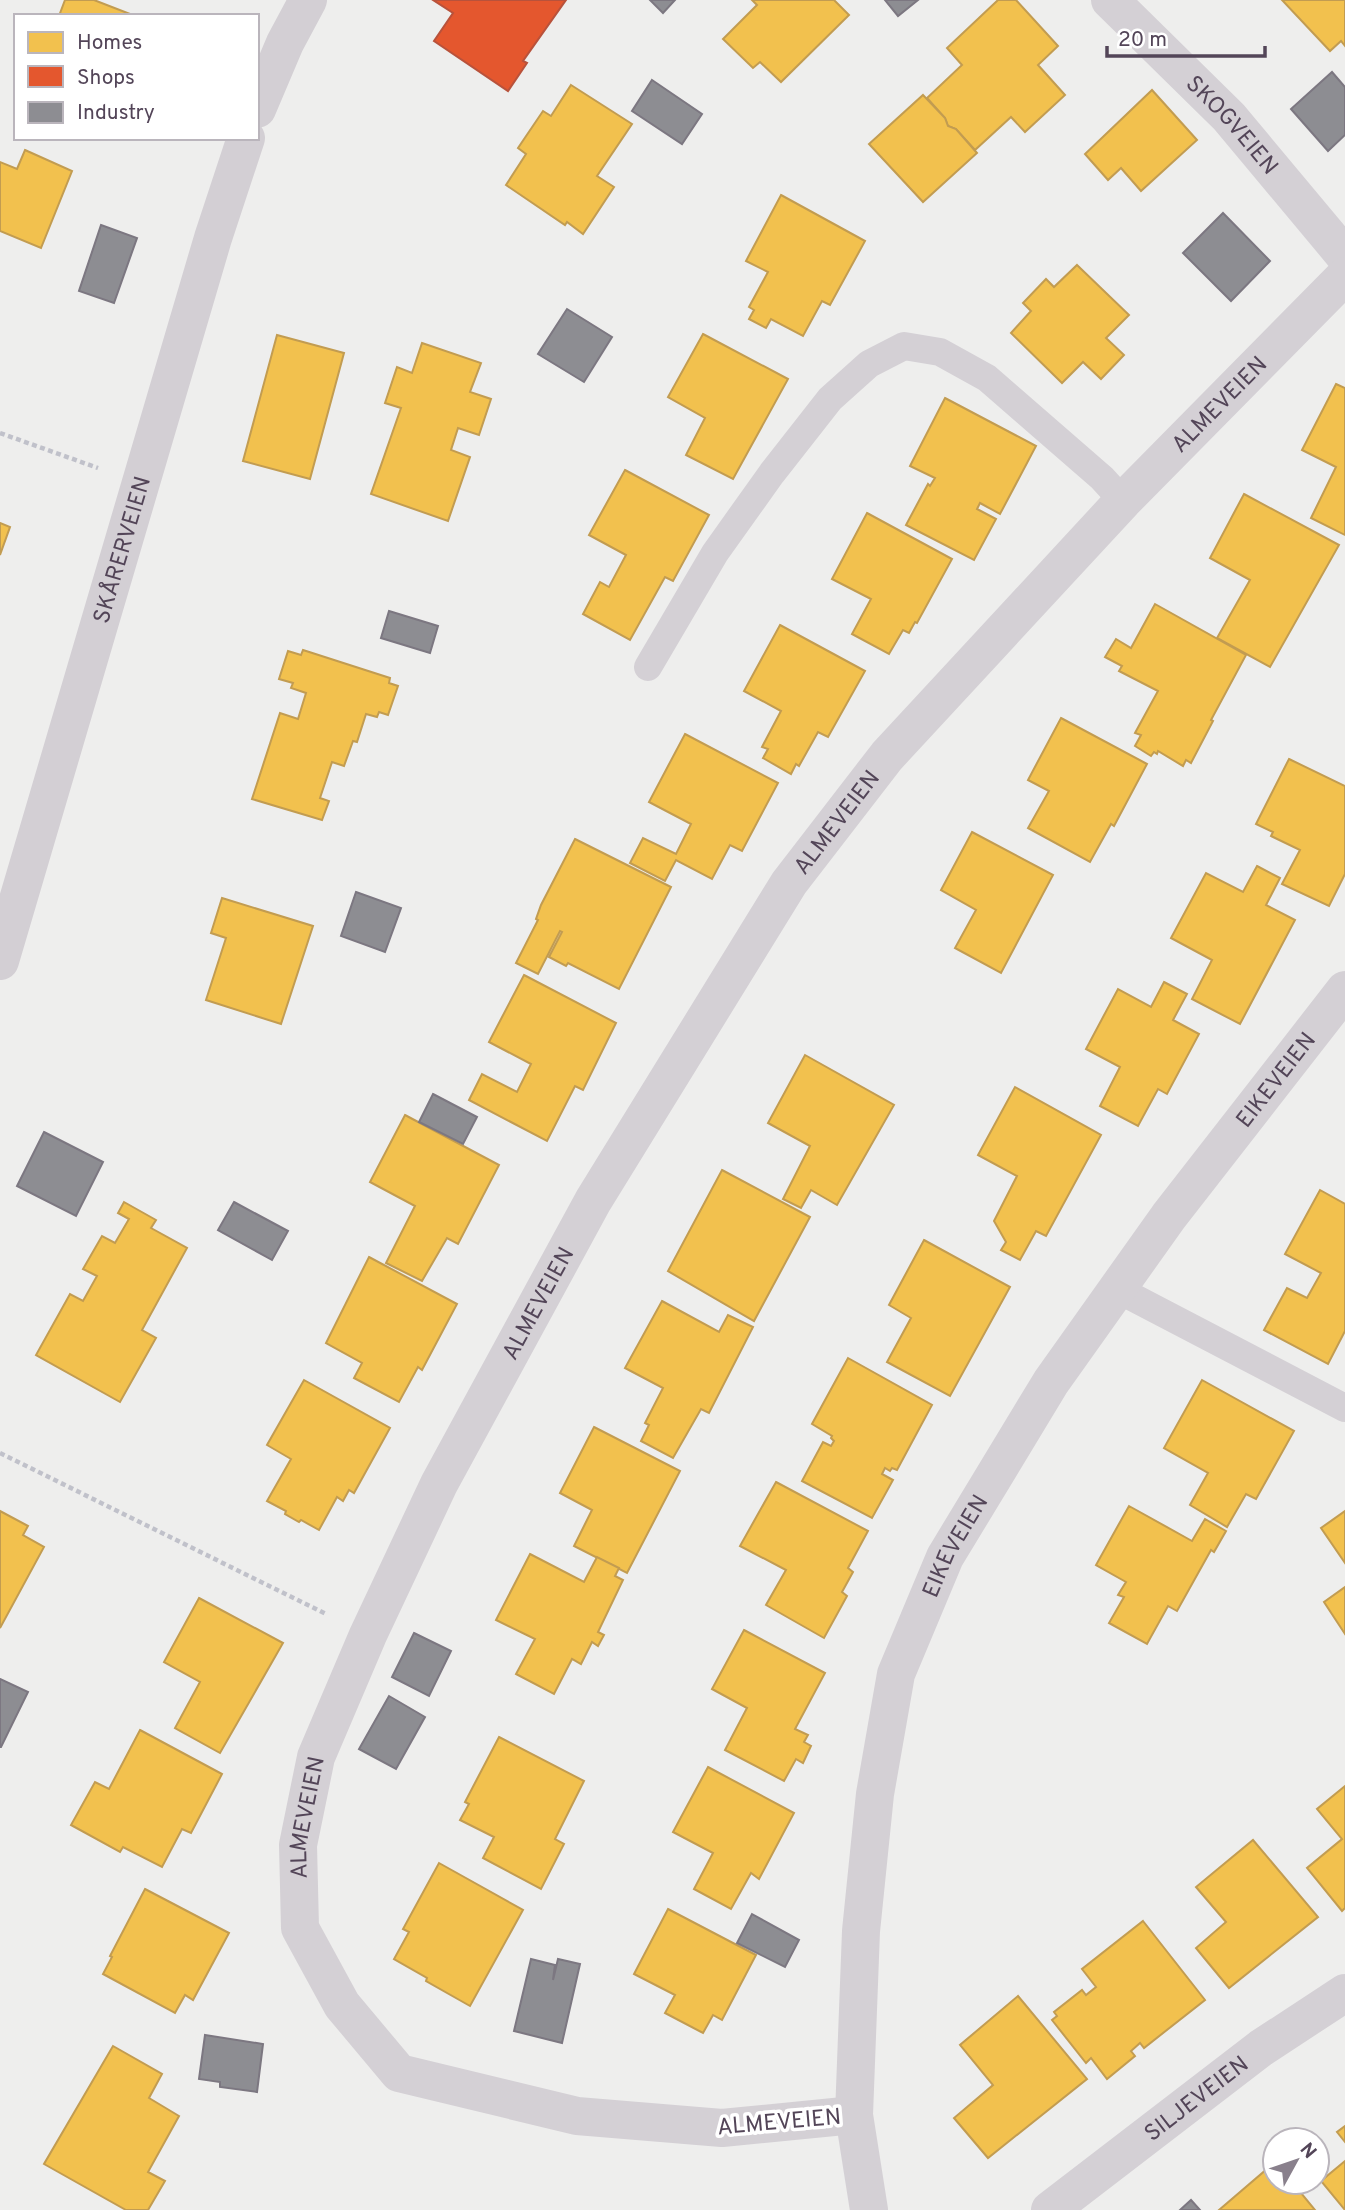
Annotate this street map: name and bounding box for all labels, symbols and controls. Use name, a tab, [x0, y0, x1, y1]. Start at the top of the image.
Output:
legend	[14, 14, 259, 140]
scale bar	[1107, 14, 1264, 58]
text: 20 m	[1118, 27, 1167, 54]
text: Homes	[77, 30, 142, 57]
text: Shops	[77, 65, 135, 92]
street label: SKOGVEIEN	[1179, 71, 1283, 182]
text: Industry	[77, 100, 155, 127]
street label: ALMEVEIEN	[1167, 351, 1275, 460]
street label: SKÅRERVEIEN	[88, 473, 159, 627]
street label: ALMEVEIEN	[789, 765, 888, 881]
street label: EIKEVEIEN	[1231, 1027, 1324, 1135]
street label: ALMEVEIEN	[497, 1243, 582, 1366]
street label: EIKEVEIEN	[918, 1490, 996, 1603]
street label: ALMEVEIEN	[285, 1754, 333, 1879]
street label: SILJEVEIEN	[1140, 2051, 1255, 2149]
street label: ALMEVEIEN	[716, 2104, 842, 2143]
north arrow	[1261, 2126, 1331, 2196]
text: N	[1294, 2138, 1321, 2164]

